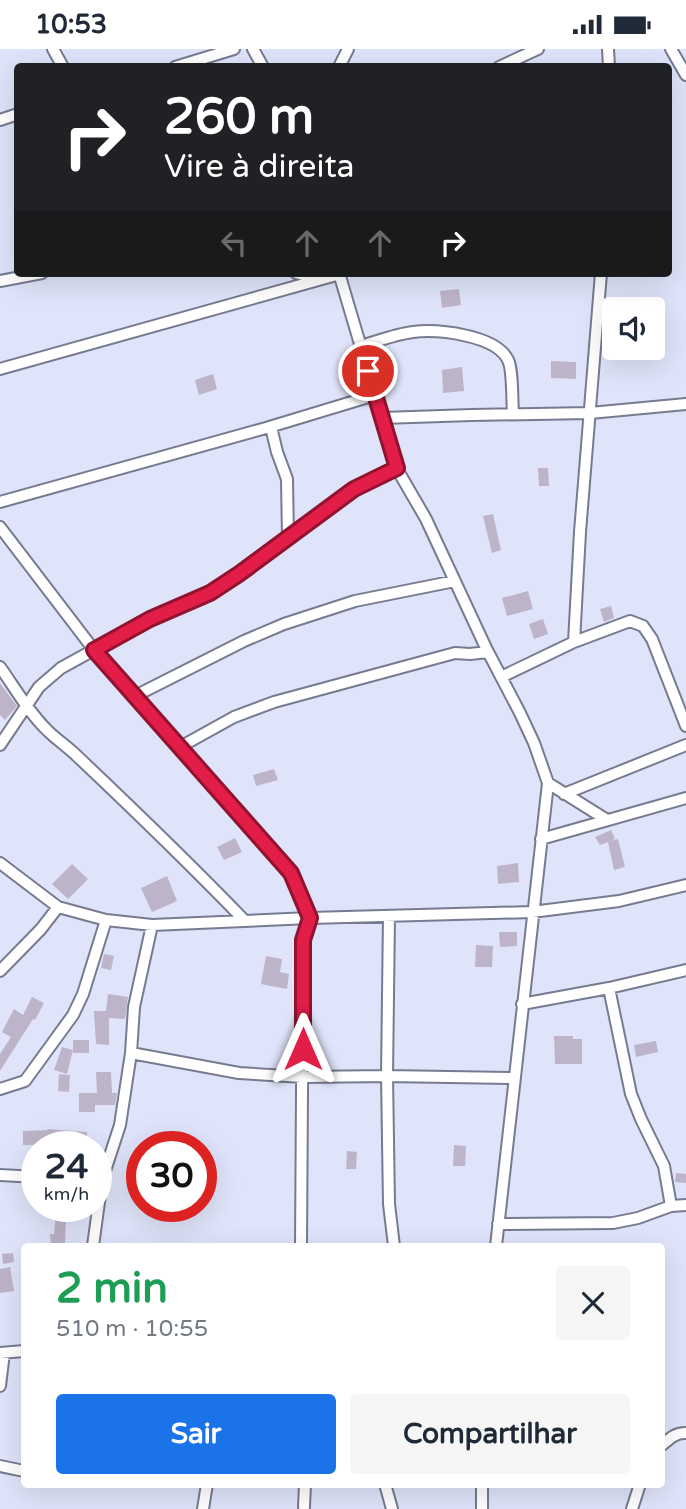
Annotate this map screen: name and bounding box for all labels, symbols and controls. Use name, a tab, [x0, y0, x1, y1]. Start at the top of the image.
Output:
text: 10:53	[35, 9, 107, 40]
text: 260 m	[164, 88, 314, 147]
icon: right	[49, 91, 140, 182]
text: Vire à direita	[164, 148, 355, 186]
icon: left	[215, 224, 253, 262]
icon: ahead	[288, 224, 326, 262]
icon: ahead	[361, 224, 399, 262]
icon: right	[434, 224, 472, 262]
map controls	[602, 297, 665, 360]
button: sound	[602, 297, 665, 360]
pin	[338, 341, 398, 401]
icon: arrive	[349, 352, 387, 390]
position arrow	[266, 1012, 340, 1086]
speed limit sign: 30	[126, 1131, 217, 1222]
text: 24	[45, 1146, 88, 1188]
text: km/h	[44, 1183, 89, 1205]
text: 2 min	[56, 1263, 168, 1314]
button: close	[556, 1266, 630, 1340]
text: 510 m · 10:55	[56, 1315, 208, 1343]
button: Sair	[56, 1394, 336, 1474]
button: Compartilhar	[350, 1394, 630, 1474]

